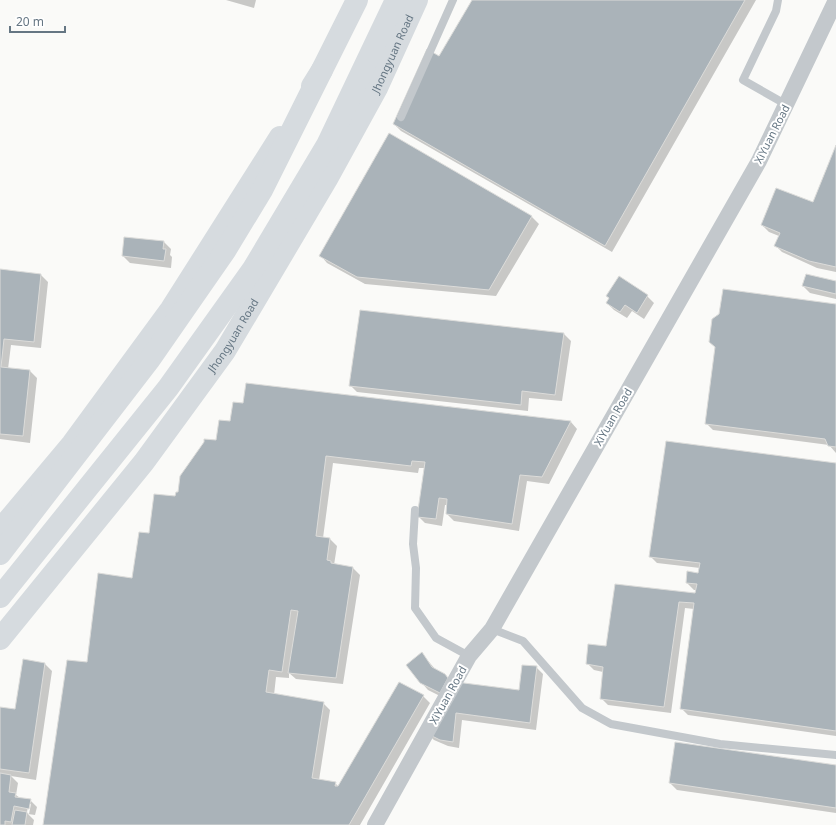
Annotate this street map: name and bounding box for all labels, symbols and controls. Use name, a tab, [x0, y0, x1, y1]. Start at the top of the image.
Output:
scale bar	[10, 8, 65, 34]
street label: Jhongyuan Road	[367, 12, 416, 96]
text: 20 m	[16, 13, 44, 30]
street label: XiYuan Road	[750, 102, 793, 166]
street label: Jhongyuan Road	[203, 295, 262, 376]
street label: XiYuan Road	[590, 385, 635, 448]
street label: XiYuan Road	[425, 663, 470, 726]

